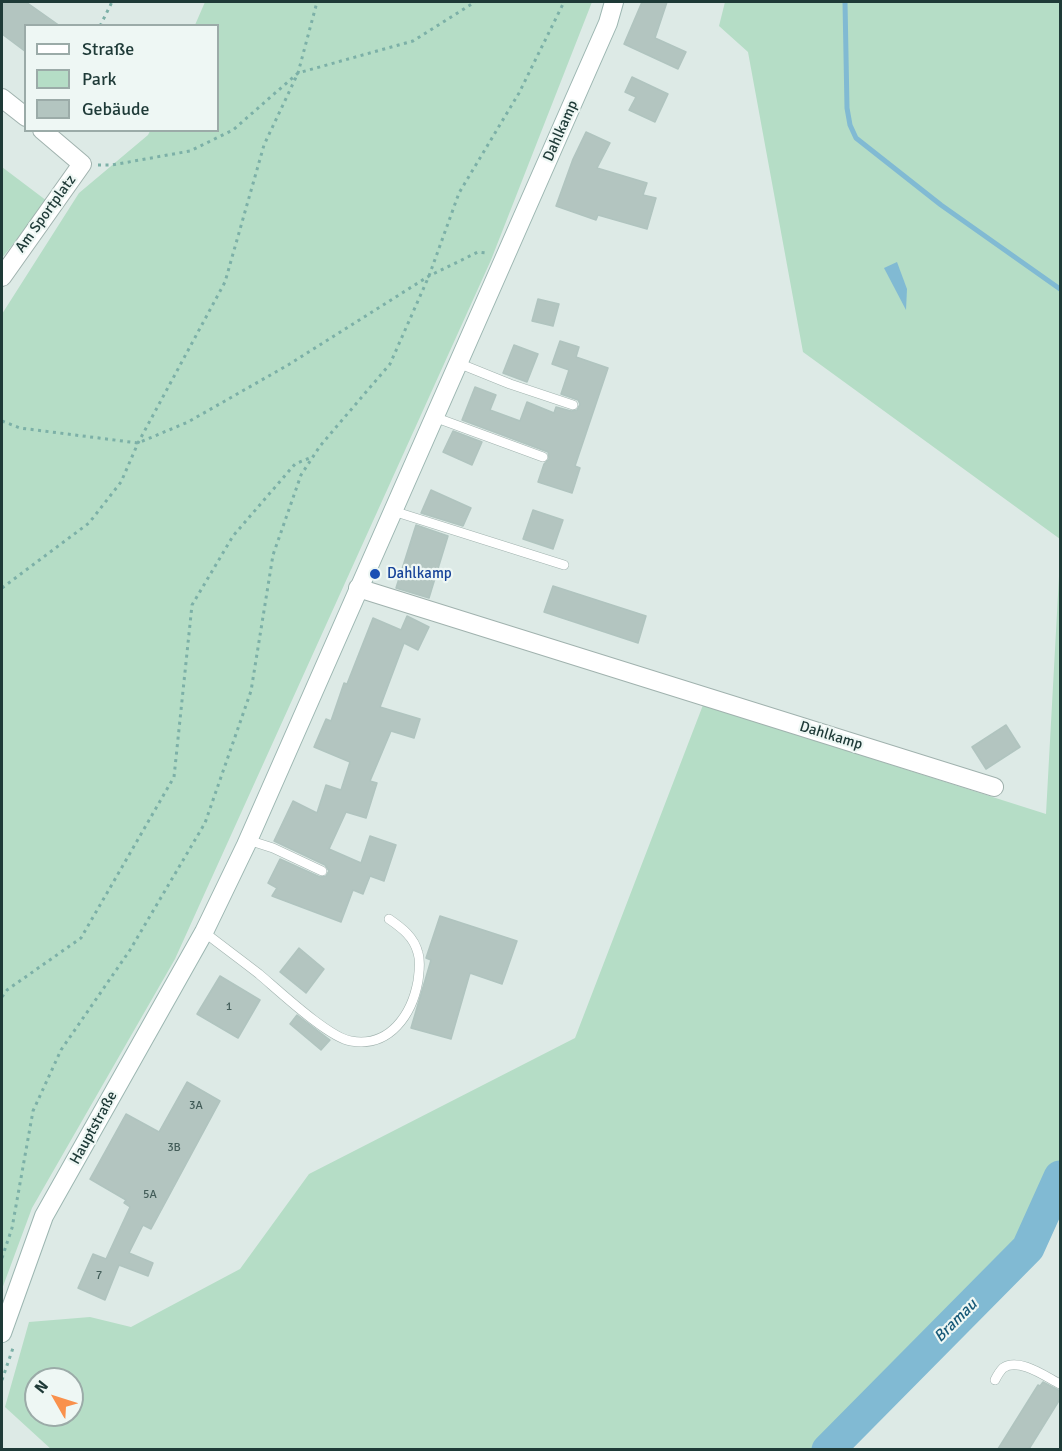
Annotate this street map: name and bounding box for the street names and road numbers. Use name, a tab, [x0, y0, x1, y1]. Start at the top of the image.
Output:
street label: Dahlkamp	[540, 98, 582, 164]
street label: Am Sportplatz	[12, 172, 80, 256]
street label: Dahlkamp	[797, 718, 865, 754]
street label: Hauptstraße	[67, 1088, 121, 1168]

